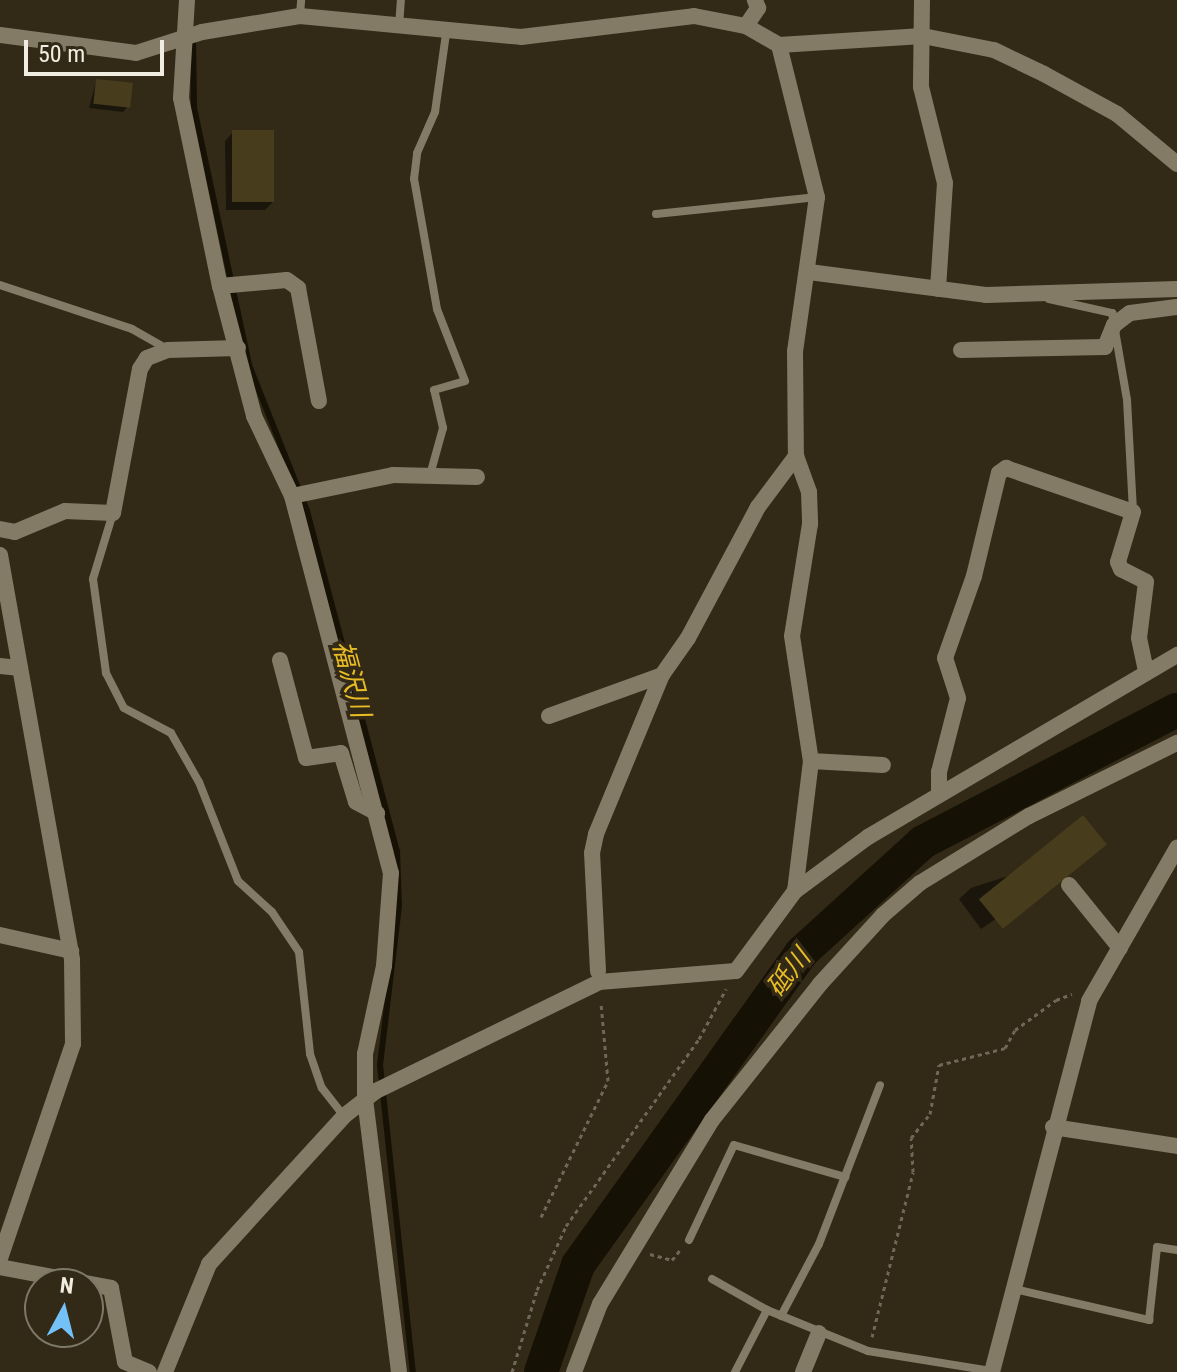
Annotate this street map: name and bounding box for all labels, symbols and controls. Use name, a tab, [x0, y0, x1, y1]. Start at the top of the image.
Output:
scale bar	[28, 24, 168, 74]
text: 50 m	[38, 40, 85, 68]
water label: 福沢川	[326, 637, 376, 721]
water label: 砥川	[761, 943, 817, 1003]
north arrow	[24, 1268, 104, 1348]
text: N	[59, 1272, 75, 1299]

